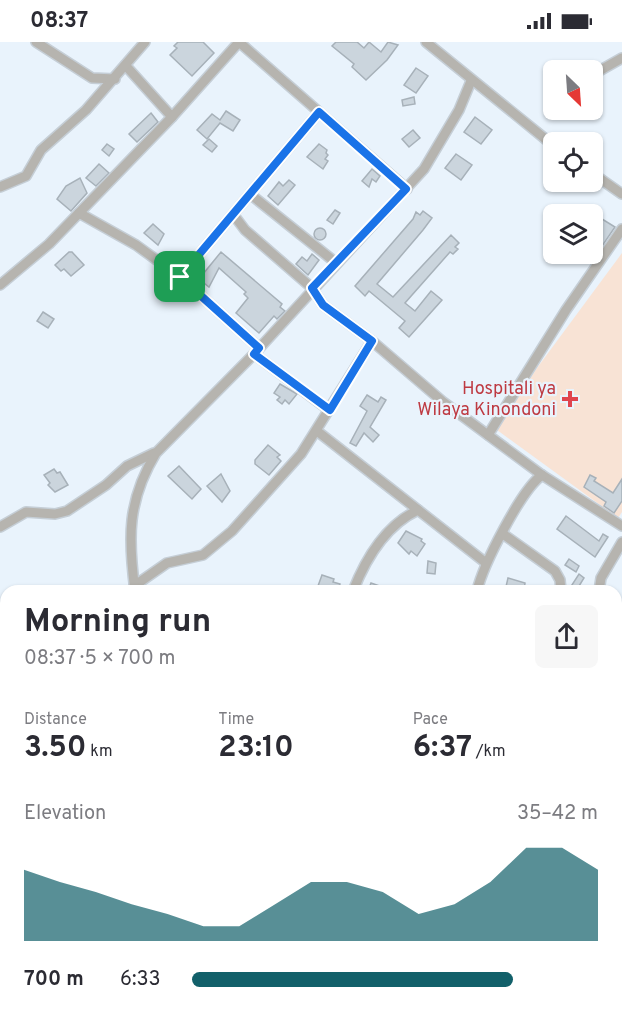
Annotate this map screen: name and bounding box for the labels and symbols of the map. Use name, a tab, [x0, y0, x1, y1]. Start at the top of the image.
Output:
north arrow	[543, 60, 603, 120]
pin	[154, 251, 205, 302]
place label: Hospitali ya Wilaya Kinondoni	[417, 378, 556, 422]
marker: Hospitali ya Wilaya Kinondoni	[561, 390, 579, 408]

